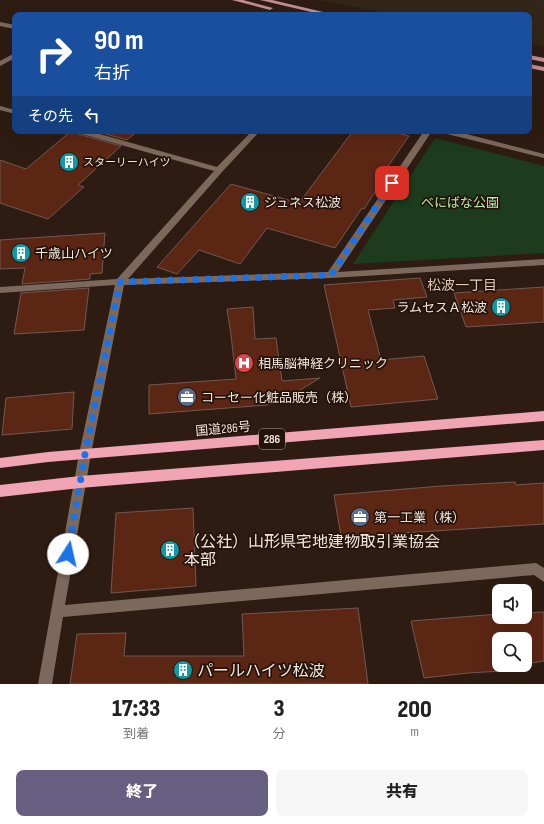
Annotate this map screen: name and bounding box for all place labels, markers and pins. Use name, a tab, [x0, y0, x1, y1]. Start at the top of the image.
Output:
building icon: スターリーハイツ	[58, 151, 80, 173]
place label: スターリーハイツ	[83, 156, 171, 169]
pin	[375, 166, 409, 200]
building icon: ジュネス松波	[239, 191, 261, 213]
place label: ジュネス松波	[264, 195, 341, 211]
building icon: 千歳山ハイツ	[10, 242, 32, 264]
place label: 千歳山ハイツ	[35, 246, 113, 262]
building icon: ラムセスＡ松波	[490, 296, 512, 318]
place label: ラムセスＡ松波	[396, 300, 487, 316]
hospital icon: 相馬脳神経クリニック	[233, 352, 255, 374]
place label: 相馬脳神経クリニック	[258, 356, 388, 372]
office icon: コーセー化粧品販売（株）	[176, 386, 198, 408]
place label: コーセー化粧品販売（株）	[201, 390, 357, 406]
office icon: 第一工業（株）	[349, 506, 371, 528]
place label: 第一工業（株）	[374, 510, 465, 526]
place label: （公社）山形県宅地建物取引業協会 本部	[184, 533, 440, 570]
building icon: （公社）山形県宅地建物取引業協会 本部	[159, 539, 181, 561]
building icon: パールハイツ松波	[172, 659, 194, 681]
place label: パールハイツ松波	[197, 662, 325, 681]

